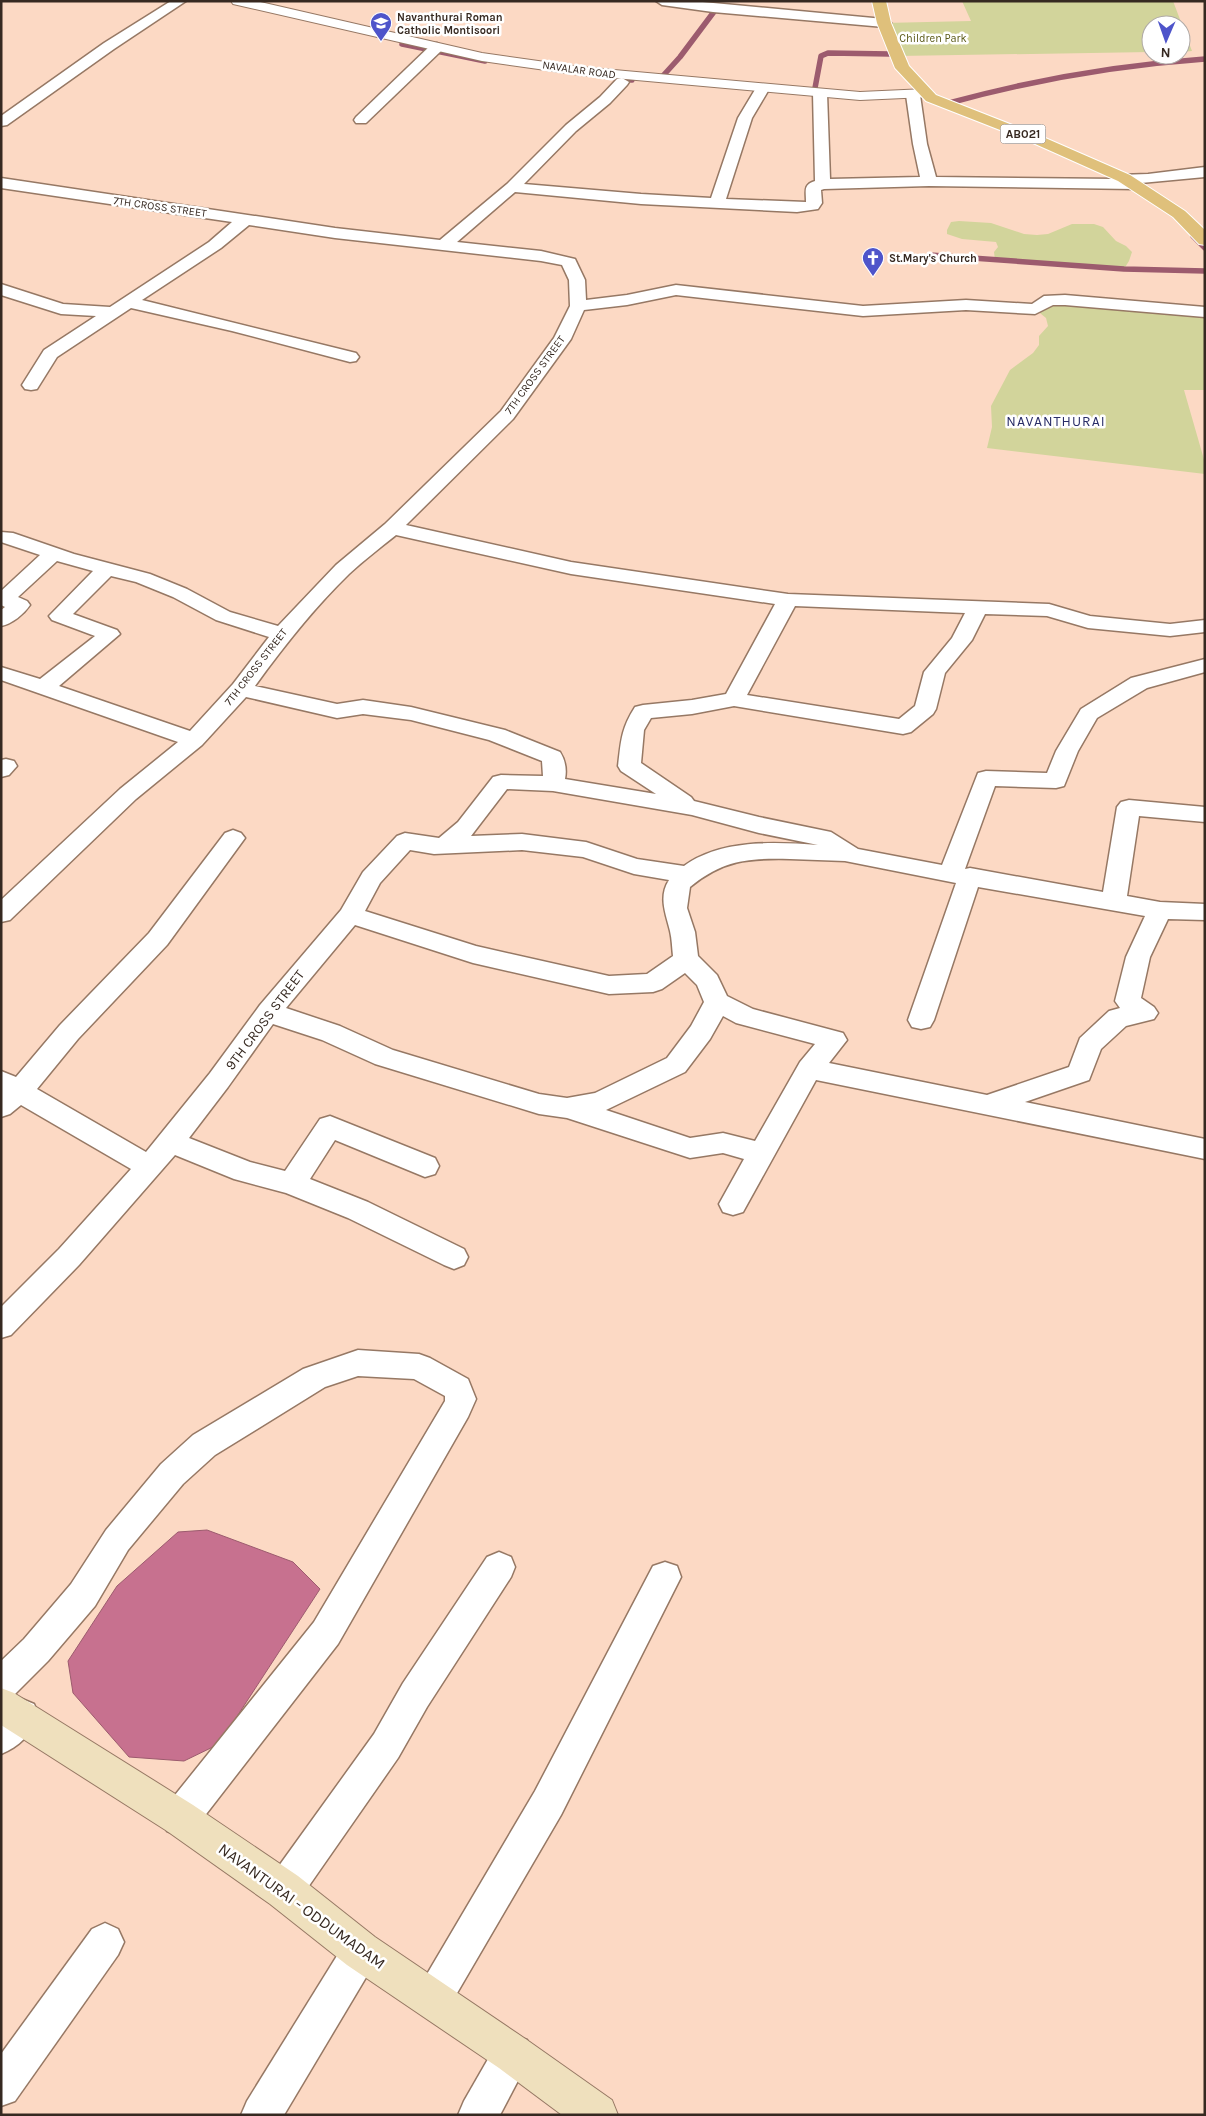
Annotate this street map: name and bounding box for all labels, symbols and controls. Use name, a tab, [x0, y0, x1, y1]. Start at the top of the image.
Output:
school or university icon: Navanthurai Roman Catholic Montisoori	[369, 11, 393, 42]
place label: Navanthurai Roman Catholic Montisoori	[397, 11, 503, 37]
north arrow	[1141, 15, 1191, 65]
park label: Children Park	[899, 32, 967, 45]
text: N	[1160, 44, 1171, 61]
street label: NAVALAR ROAD	[541, 58, 617, 82]
road number: AB021	[1000, 125, 1046, 144]
street label: 7TH CROSS STREET	[113, 194, 208, 220]
church icon: St.Mary's Church	[861, 246, 885, 277]
place label: St.Mary's Church	[889, 252, 977, 265]
street label: 7TH CROSS STREET	[502, 333, 568, 417]
district label: NAVANTHURAI	[1006, 413, 1106, 430]
street label: 7TH CROSS STREET	[222, 626, 290, 708]
street label: 9TH CROSS STREET	[222, 967, 308, 1073]
street label: NAVANTURAI - ODDUMADAM	[215, 1839, 389, 1973]

